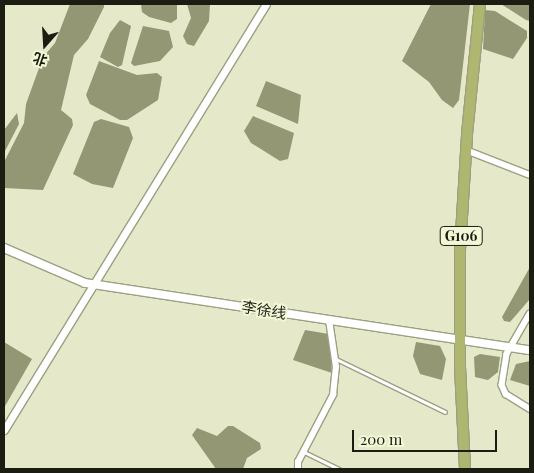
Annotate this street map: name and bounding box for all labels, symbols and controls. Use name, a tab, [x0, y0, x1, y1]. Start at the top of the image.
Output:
north arrow	[20, 20, 70, 70]
text: 北	[30, 48, 50, 71]
road number: G106	[438, 225, 484, 248]
street label: 李徐线	[240, 298, 288, 322]
scale bar	[354, 420, 499, 452]
text: 200 m	[360, 429, 402, 449]

